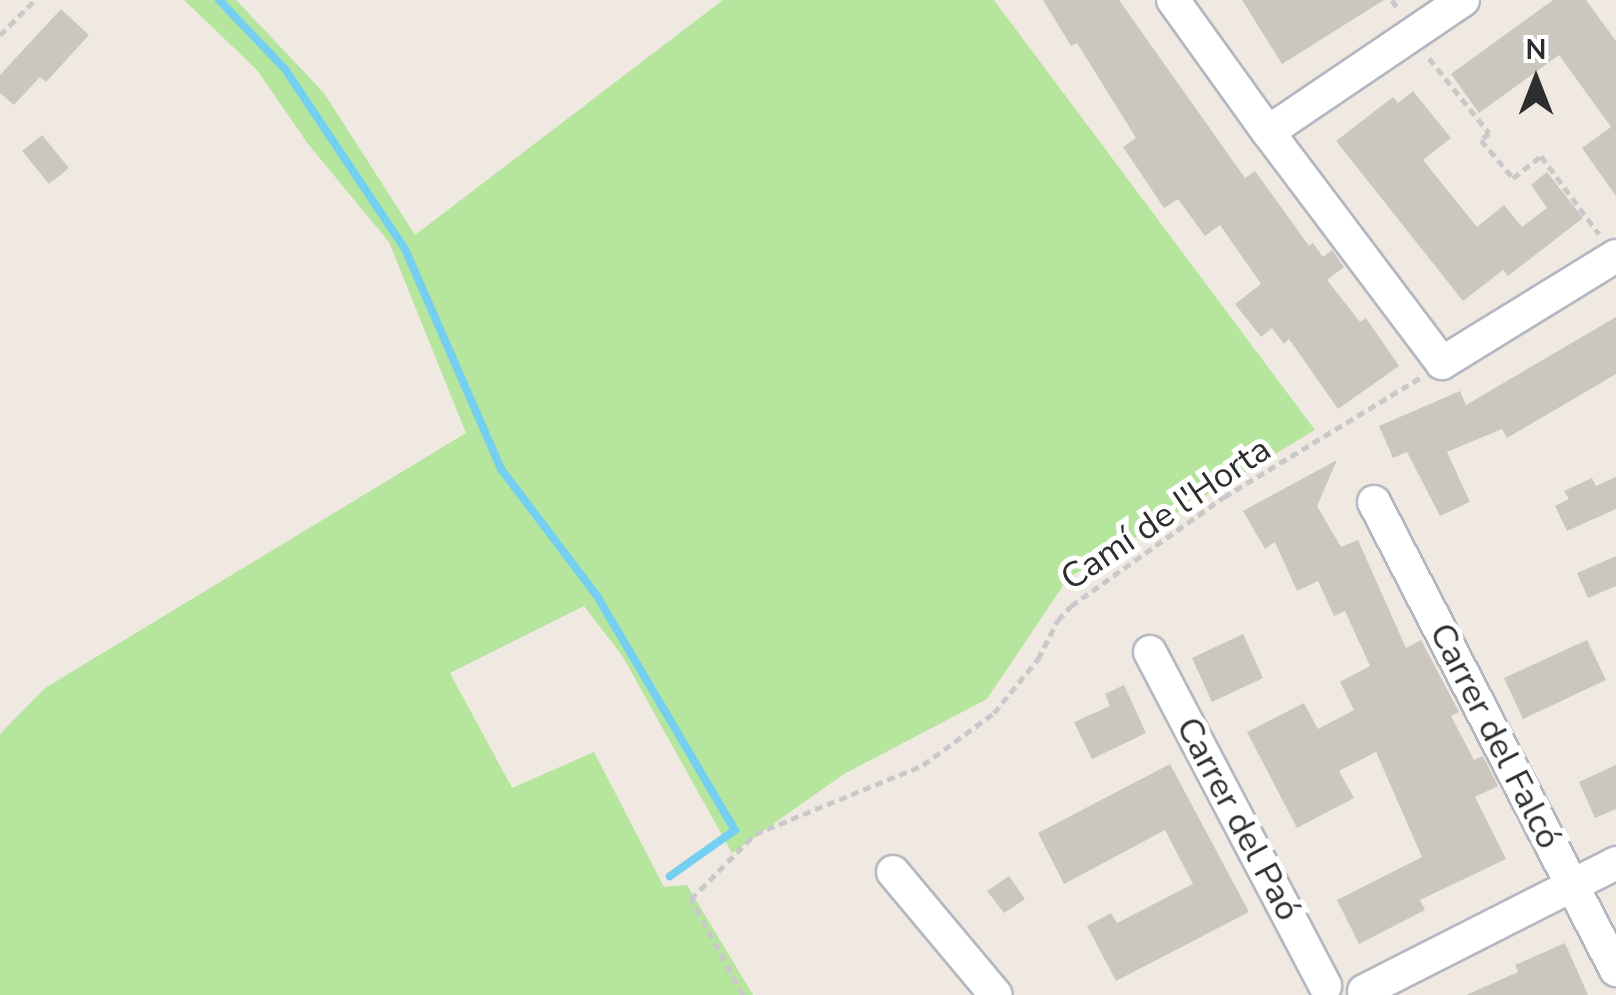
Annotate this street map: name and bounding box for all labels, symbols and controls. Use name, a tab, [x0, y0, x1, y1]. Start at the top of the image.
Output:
north arrow	[1486, 30, 1586, 130]
text: N	[1526, 31, 1546, 69]
street label: Camí de l'Horta	[1053, 428, 1279, 600]
street label: Carrer del Falcó	[1420, 616, 1570, 856]
street label: Carrer del Paó	[1167, 710, 1309, 928]

